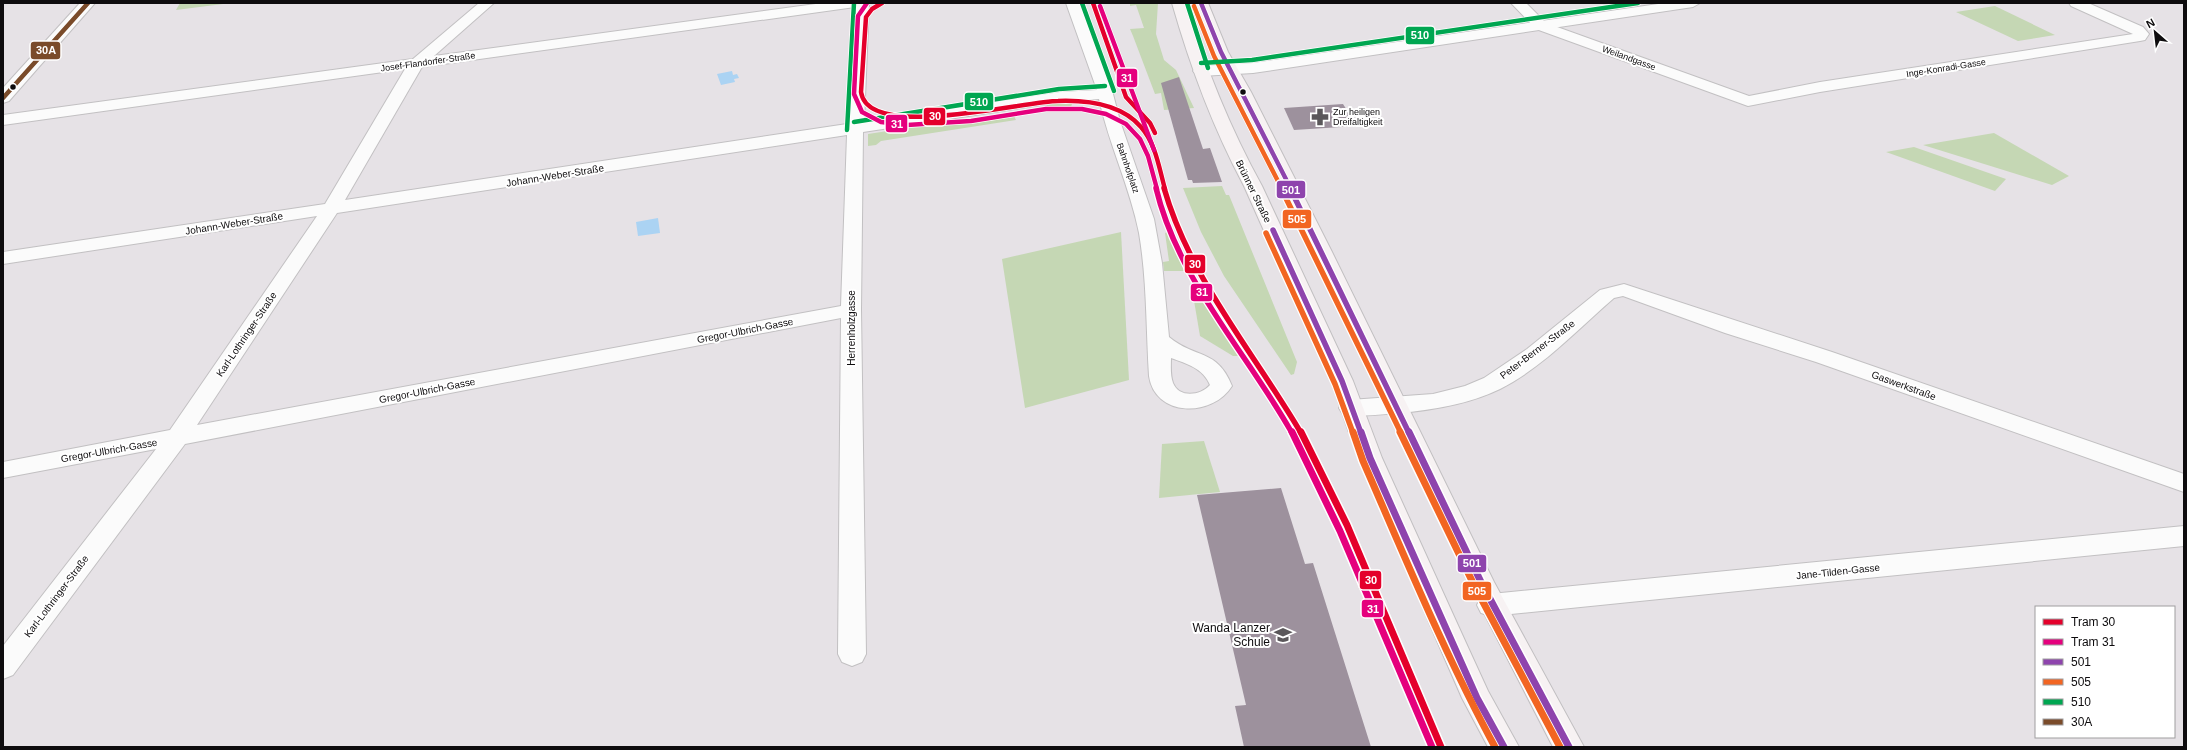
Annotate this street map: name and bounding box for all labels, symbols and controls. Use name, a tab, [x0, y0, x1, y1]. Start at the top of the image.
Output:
north arrow	[2135, 12, 2175, 52]
text: N	[2144, 16, 2157, 30]
line badge: 510	[1405, 26, 1435, 45]
text: 510	[1411, 29, 1429, 41]
line badge: 30A	[30, 41, 61, 60]
text: 30A	[36, 44, 56, 56]
street label: Weilandgasse	[1601, 44, 1657, 72]
street label: Josef-Flandorfer-Straße	[380, 50, 476, 74]
street label: Inge-Konradi-Gasse	[1905, 57, 1987, 79]
line badge: 31	[1116, 68, 1138, 88]
text: 31	[1121, 72, 1133, 84]
unlabelled marker	[8, 82, 18, 92]
unlabelled marker	[1238, 87, 1248, 97]
line badge: 510	[964, 92, 994, 111]
text: 510	[970, 96, 988, 108]
line badge: 30	[923, 107, 946, 126]
pharmacy icon: Zur heiligen Dreifaltigkeit	[1310, 107, 1330, 127]
place label: Zur heiligen Dreifaltigkeit	[1333, 107, 1383, 127]
text: 30	[929, 110, 941, 122]
line badge: 31	[885, 114, 908, 133]
text: 31	[891, 118, 903, 130]
street label: Bahnhofplatz	[1115, 142, 1141, 195]
street label: Brünner Straße	[1234, 158, 1274, 225]
street label: Johann-Weber-Straße	[505, 162, 605, 189]
line badge: 501	[1276, 180, 1306, 199]
text: 501	[1282, 184, 1300, 196]
line badge: 505	[1282, 209, 1312, 229]
street label: Johann-Weber-Straße	[184, 210, 284, 237]
text: 505	[1288, 213, 1306, 225]
line badge: 30	[1184, 254, 1206, 274]
text: 30	[1189, 258, 1201, 270]
line badge: 31	[1190, 283, 1213, 302]
text: 31	[1196, 286, 1208, 298]
street label: Karl-Lothringer-Straße	[214, 290, 279, 379]
street label: Herrenholzgasse	[846, 290, 857, 366]
street label: Gregor-Ulbrich-Gasse	[696, 316, 795, 345]
street label: Peter-Berner-Straße	[1498, 317, 1577, 381]
street label: Gaswerkstraße	[1870, 369, 1938, 402]
street label: Gregor-Ulbrich-Gasse	[378, 376, 477, 405]
street label: Gregor-Ulbrich-Gasse	[60, 437, 159, 464]
street label: Karl-Lothringer-Straße	[22, 553, 91, 639]
line badge: 501	[1457, 554, 1487, 573]
text: 501	[1463, 557, 1481, 569]
street label: Jane-Tilden-Gasse	[1796, 562, 1881, 581]
line badge: 30	[1359, 570, 1382, 590]
text: 30	[1365, 574, 1377, 586]
line badge: 505	[1462, 581, 1492, 601]
text: 505	[1468, 585, 1486, 597]
line badge: 31	[1361, 599, 1384, 618]
text: 31	[1367, 603, 1379, 615]
legend	[2035, 606, 2175, 738]
text: Tram 30	[2071, 615, 2116, 629]
place label: Wanda Lanzer Schule	[1192, 621, 1270, 649]
school or university icon: Wanda Lanzer Schule	[1273, 625, 1293, 645]
text: Tram 31	[2071, 635, 2116, 649]
text: 501	[2071, 655, 2091, 669]
text: 505	[2071, 675, 2091, 689]
text: 510	[2071, 695, 2091, 709]
text: 30A	[2071, 715, 2092, 729]

